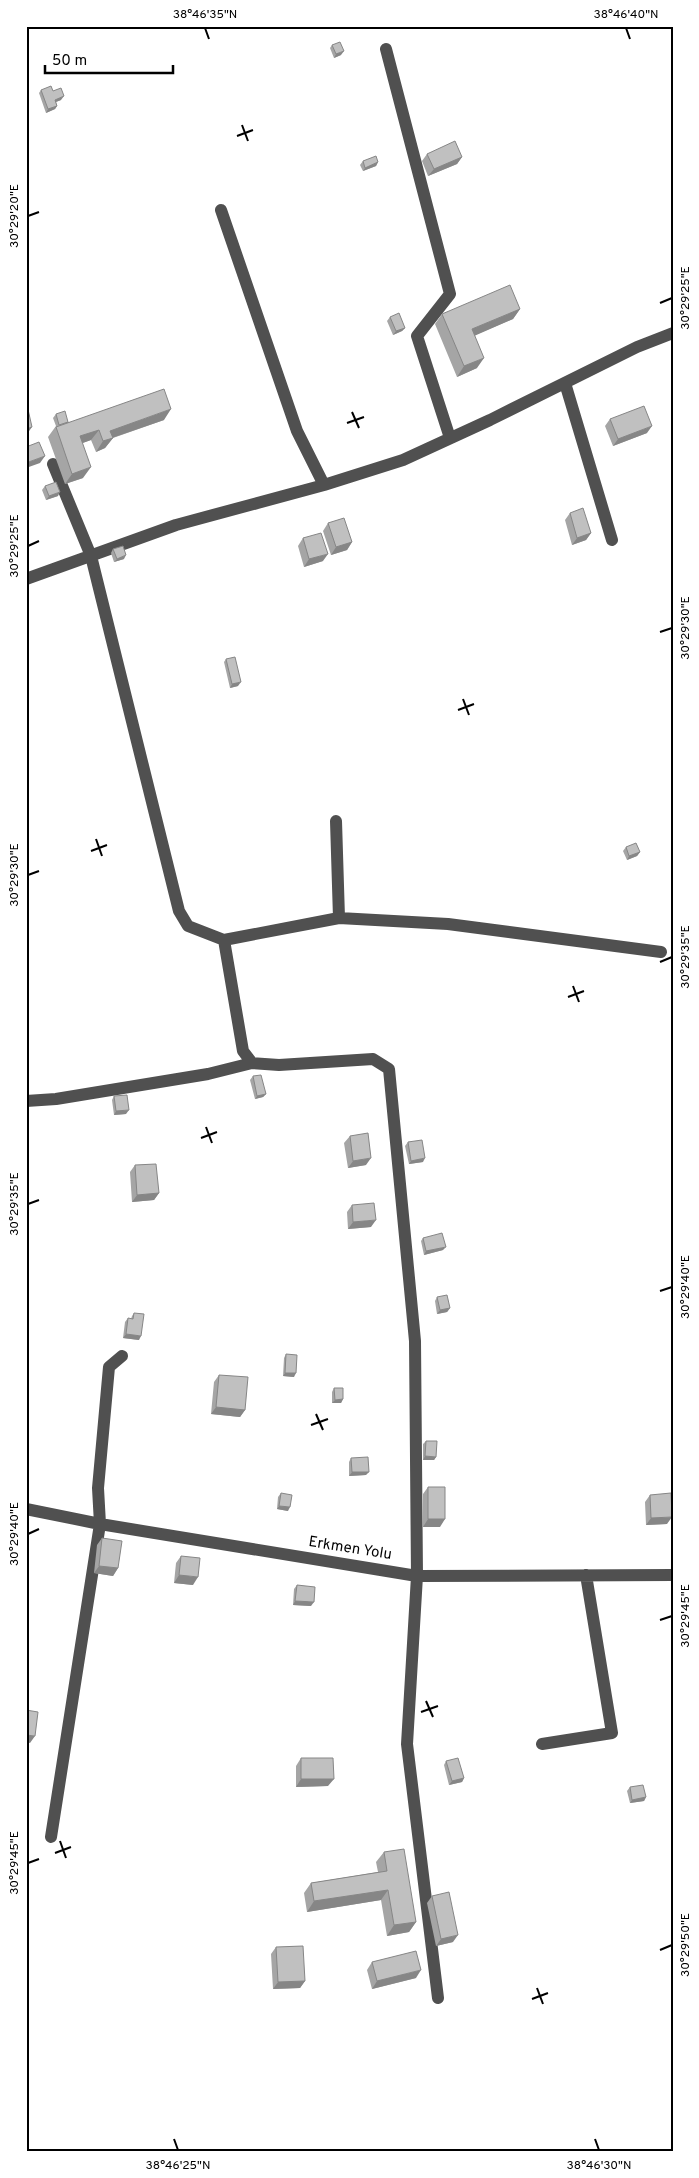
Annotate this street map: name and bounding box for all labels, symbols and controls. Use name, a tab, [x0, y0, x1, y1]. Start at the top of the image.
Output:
text: 38°46'35"N	[173, 7, 237, 23]
text: 38°46'40"N	[593, 7, 659, 23]
scale bar	[45, 42, 172, 74]
text: 50 m	[52, 52, 87, 71]
text: 30°29'20"E	[7, 184, 23, 248]
text: 30°29'25"E	[678, 266, 694, 330]
text: 30°29'25"E	[7, 514, 23, 578]
text: 30°29'30"E	[678, 596, 694, 660]
text: 30°29'30"E	[7, 843, 23, 907]
text: 30°29'35"E	[678, 925, 694, 989]
text: 30°29'35"E	[7, 1172, 23, 1236]
text: 30°29'40"E	[678, 1255, 694, 1319]
text: 30°29'40"E	[7, 1502, 23, 1566]
street label: Erkmen Yolu	[307, 1533, 393, 1565]
text: 30°29'45"E	[678, 1584, 694, 1648]
text: 30°29'45"E	[7, 1831, 23, 1895]
text: 30°29'50"E	[678, 1913, 694, 1977]
text: 38°46'25"N	[146, 2158, 210, 2174]
text: 38°46'30"N	[567, 2158, 631, 2174]

